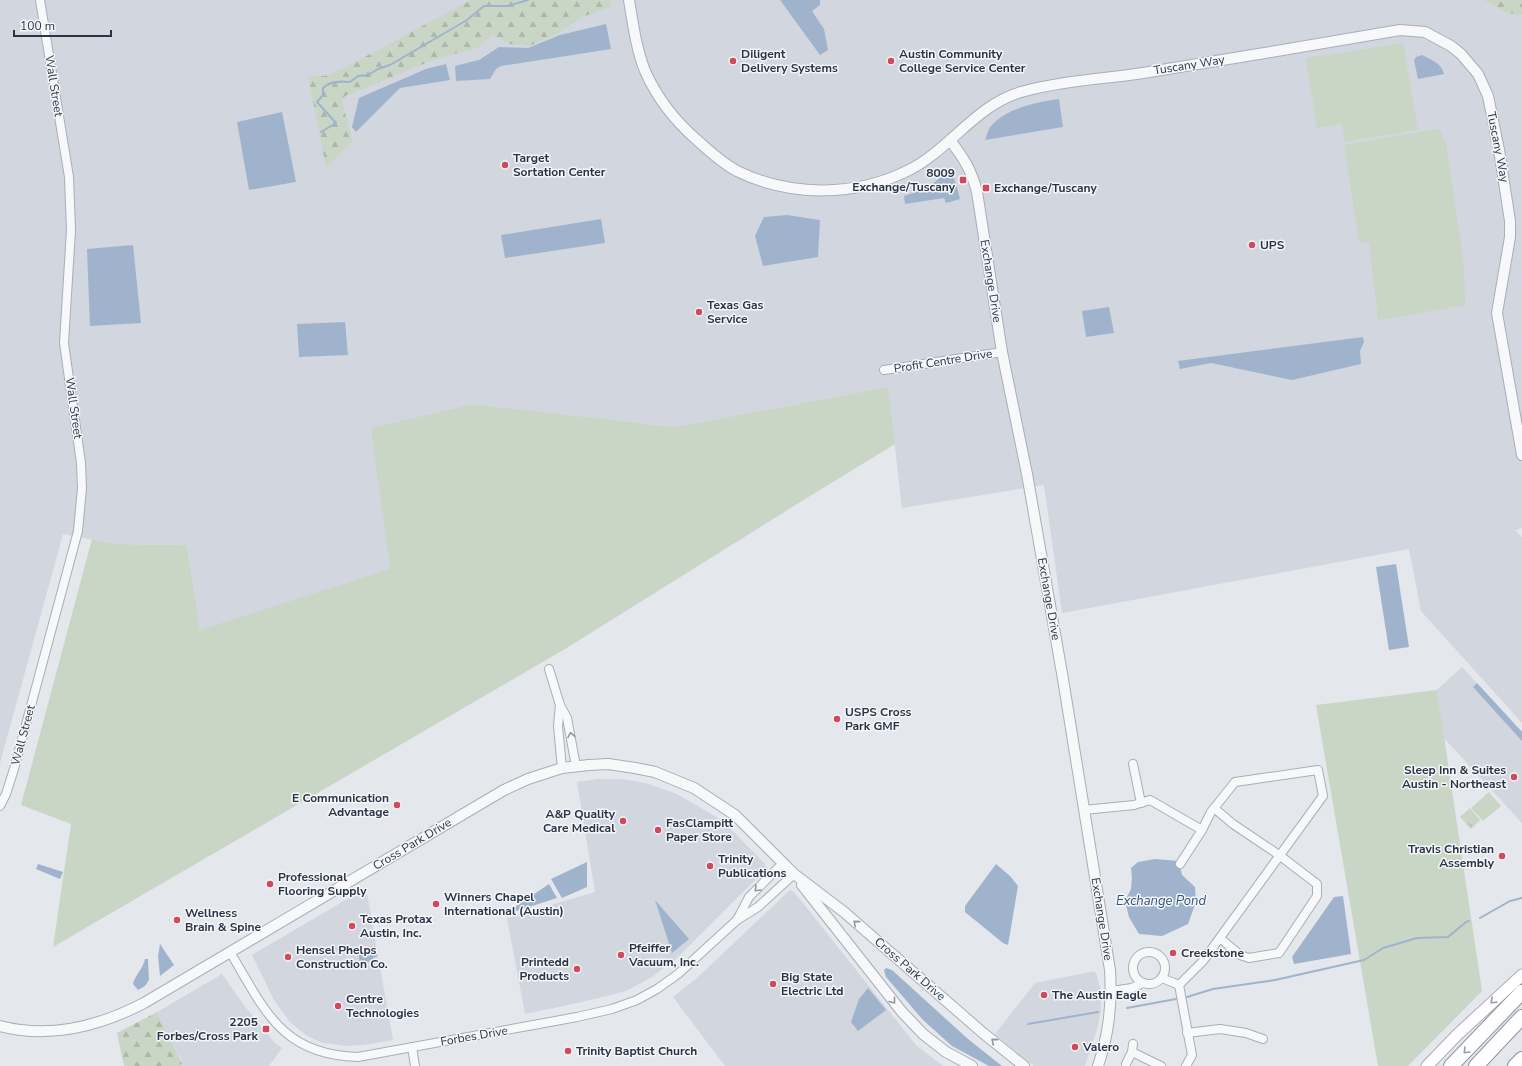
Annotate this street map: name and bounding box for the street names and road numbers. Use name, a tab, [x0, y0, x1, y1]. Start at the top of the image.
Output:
street label: Tuscany Way	[1152, 51, 1226, 79]
street label: Wall Street	[41, 54, 67, 119]
street label: Tuscany Way	[1483, 110, 1513, 185]
street label: Exchange Drive	[977, 238, 1005, 324]
street label: Profit Centre Drive	[893, 345, 993, 377]
street label: Wall Street	[62, 376, 86, 441]
street label: Exchange Drive	[1034, 556, 1064, 642]
street label: Wall Street	[7, 702, 39, 767]
street label: Cross Park Drive	[370, 814, 454, 874]
street label: Exchange Drive	[1088, 876, 1116, 962]
street label: Cross Park Drive	[871, 934, 949, 1004]
street label: Forbes Drive	[439, 1022, 509, 1050]

